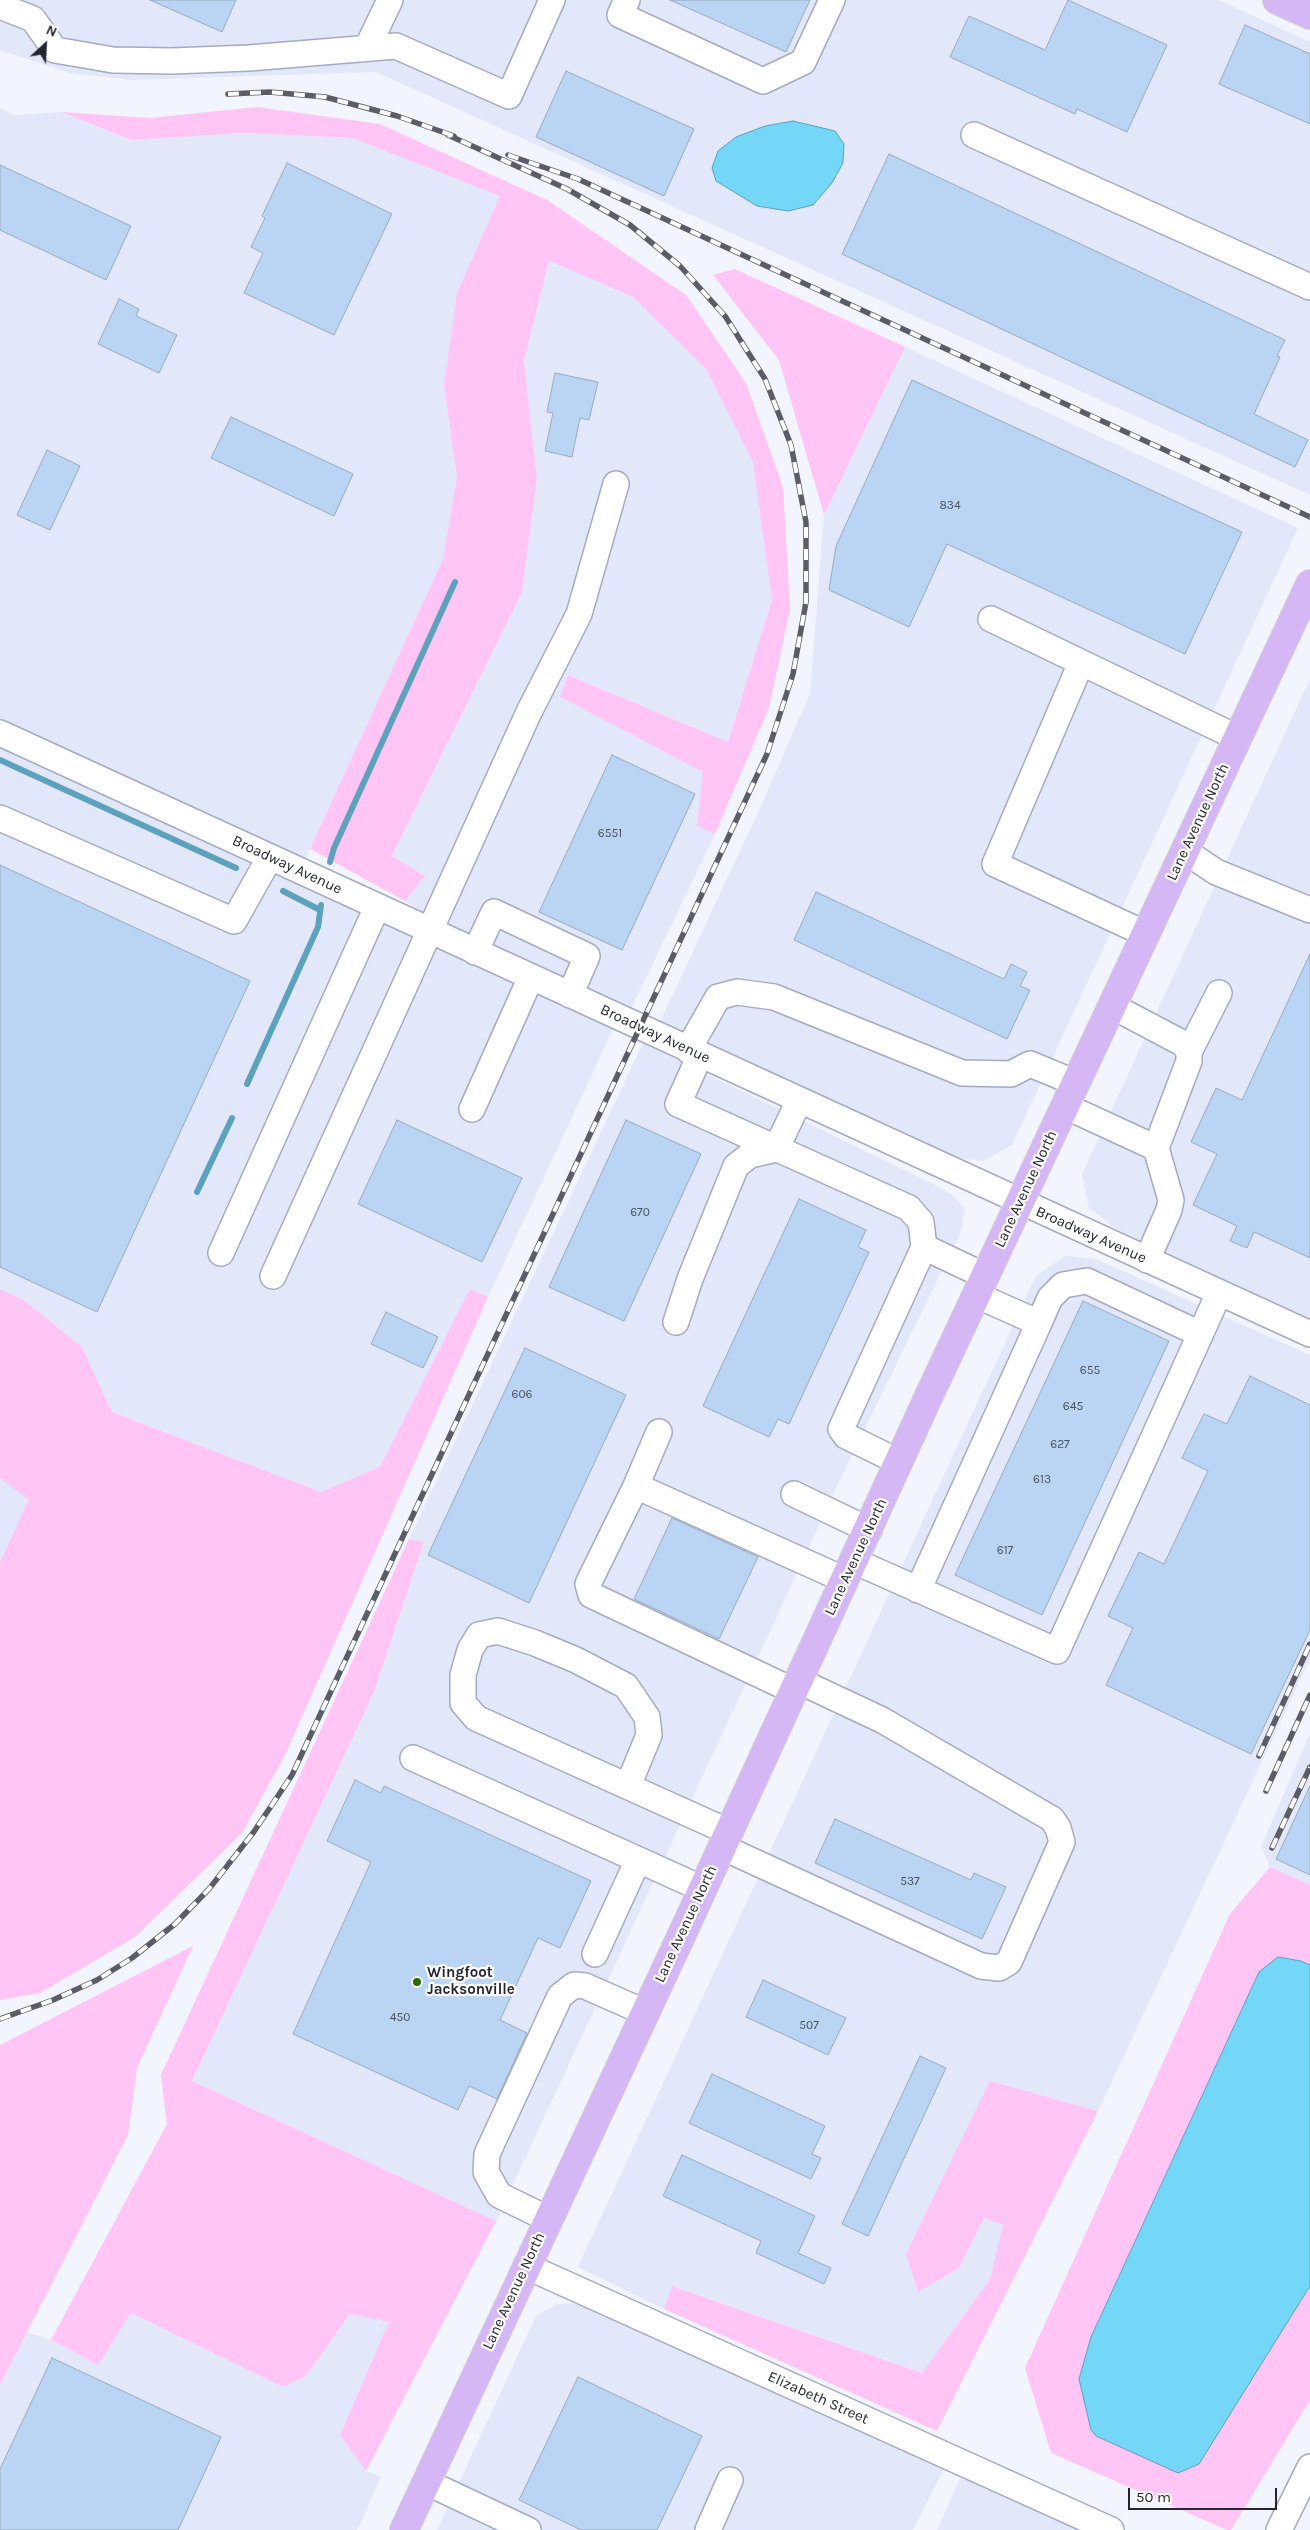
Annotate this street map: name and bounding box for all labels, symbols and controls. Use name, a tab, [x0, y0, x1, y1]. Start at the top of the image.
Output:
north arrow	[20, 20, 70, 70]
text: N	[43, 21, 60, 41]
house number: 834	[939, 499, 961, 513]
street label: Lane Avenue North	[1163, 761, 1233, 883]
house number: 6551	[598, 827, 622, 841]
street label: Broadway Avenue	[229, 832, 345, 898]
street label: Broadway Avenue	[597, 1001, 713, 1067]
street label: Lane Avenue North	[991, 1128, 1061, 1250]
street label: Broadway Avenue	[1033, 1203, 1149, 1267]
house number: 670	[630, 1206, 650, 1220]
house number: 655	[1080, 1364, 1100, 1378]
house number: 606	[512, 1388, 532, 1402]
house number: 645	[1063, 1400, 1083, 1414]
house number: 627	[1050, 1438, 1070, 1452]
house number: 613	[1033, 1473, 1051, 1487]
street label: Lane Avenue North	[821, 1496, 891, 1618]
house number: 617	[997, 1544, 1013, 1558]
street label: Lane Avenue North	[651, 1863, 721, 1985]
house number: 537	[900, 1875, 920, 1889]
place label: Wingfoot Jacksonville	[427, 1964, 515, 1999]
marker: Wingfoot Jacksonville	[411, 1976, 423, 1988]
house number: 450	[390, 2011, 410, 2025]
house number: 507	[799, 2019, 819, 2033]
street label: Lane Avenue North	[479, 2230, 549, 2352]
street label: Elizabeth Street	[765, 2368, 871, 2428]
scale bar	[1130, 2478, 1279, 2510]
text: 50 m	[1136, 2488, 1171, 2506]

